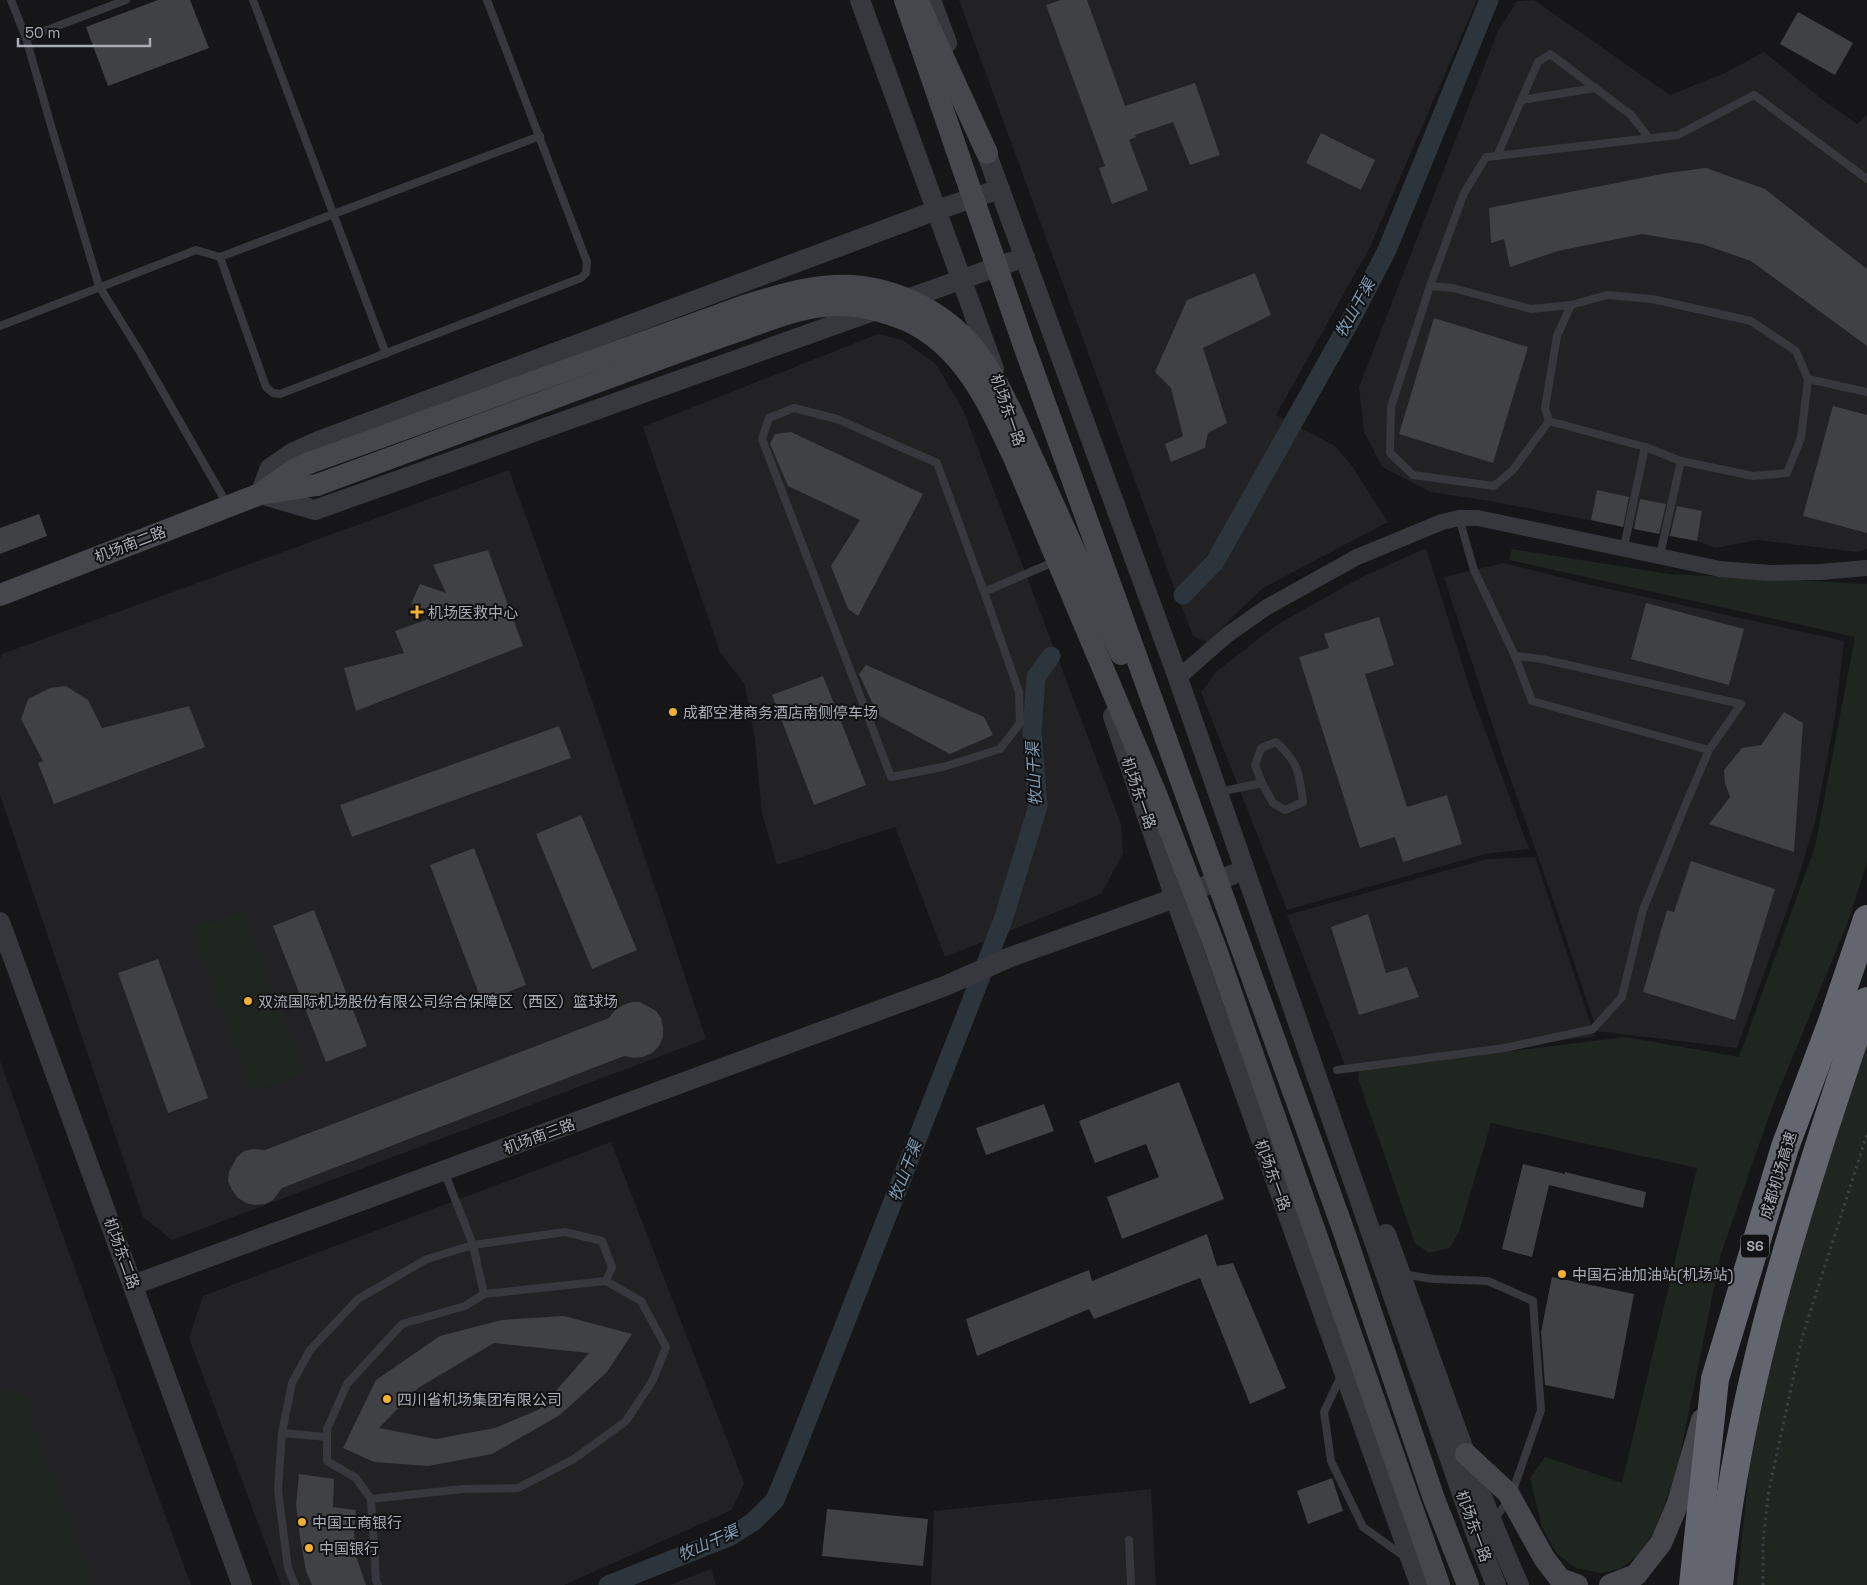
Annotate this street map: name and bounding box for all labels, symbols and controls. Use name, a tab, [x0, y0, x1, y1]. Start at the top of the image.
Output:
scale bar	[18, 15, 150, 47]
text: 50 m	[25, 23, 60, 42]
water label: 牧山干渠	[1330, 273, 1381, 341]
street label: 机场东一路	[987, 371, 1029, 449]
street label: 机场南二路	[92, 522, 168, 566]
place label: 机场医救中心	[428, 603, 518, 622]
marker: 机场医救中心	[410, 605, 424, 619]
place label: 成都空港商务酒店南侧停车场	[683, 703, 878, 722]
marker: 成都空港商务酒店南侧停车场	[667, 706, 679, 718]
water label: 牧山干渠	[1022, 740, 1046, 807]
street label: 机场东一路	[1118, 754, 1160, 832]
place label: 双流国际机场股份有限公司综合保障区（西区）篮球场	[258, 992, 618, 1011]
marker: 双流国际机场股份有限公司综合保障区（西区）篮球场	[242, 995, 254, 1007]
street label: 机场南三路	[501, 1114, 577, 1158]
street label: 成都机场高速	[1756, 1129, 1800, 1221]
water label: 牧山干渠	[884, 1136, 927, 1205]
street label: 机场东一路	[1251, 1137, 1295, 1213]
street label: 机场东二路	[100, 1215, 144, 1291]
road number: S6	[1741, 1234, 1769, 1258]
place label: 中国石油加油站(机场站)	[1572, 1265, 1733, 1285]
marker: 中国石油加油站(机场站)	[1556, 1268, 1568, 1280]
place label: 四川省机场集团有限公司	[397, 1390, 562, 1409]
marker: 四川省机场集团有限公司	[381, 1393, 393, 1405]
street label: 机场东一路	[1452, 1488, 1496, 1564]
place label: 中国工商银行	[312, 1513, 402, 1532]
marker: 中国工商银行	[296, 1516, 308, 1528]
water label: 牧山干渠	[674, 1520, 743, 1566]
place label: 中国银行	[319, 1539, 379, 1558]
marker: 中国银行	[303, 1542, 315, 1554]

